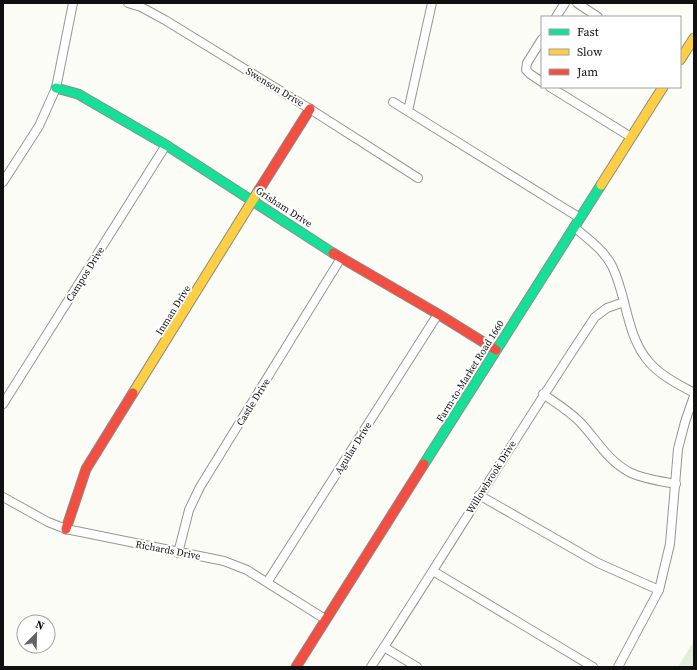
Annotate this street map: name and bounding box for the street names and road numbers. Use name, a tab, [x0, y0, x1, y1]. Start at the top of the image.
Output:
street label: Swenson Drive	[243, 64, 307, 110]
street label: Grisham Drive	[253, 184, 315, 230]
street label: Campos Drive	[63, 244, 107, 304]
street label: Inman Drive	[153, 283, 193, 337]
street label: Farm-to-Market Road 1660	[433, 318, 507, 424]
street label: Castle Drive	[233, 376, 273, 428]
street label: Aguilar Drive	[332, 419, 374, 477]
street label: Willowbrook Drive	[463, 438, 519, 516]
street label: Richards Drive	[134, 537, 202, 563]

